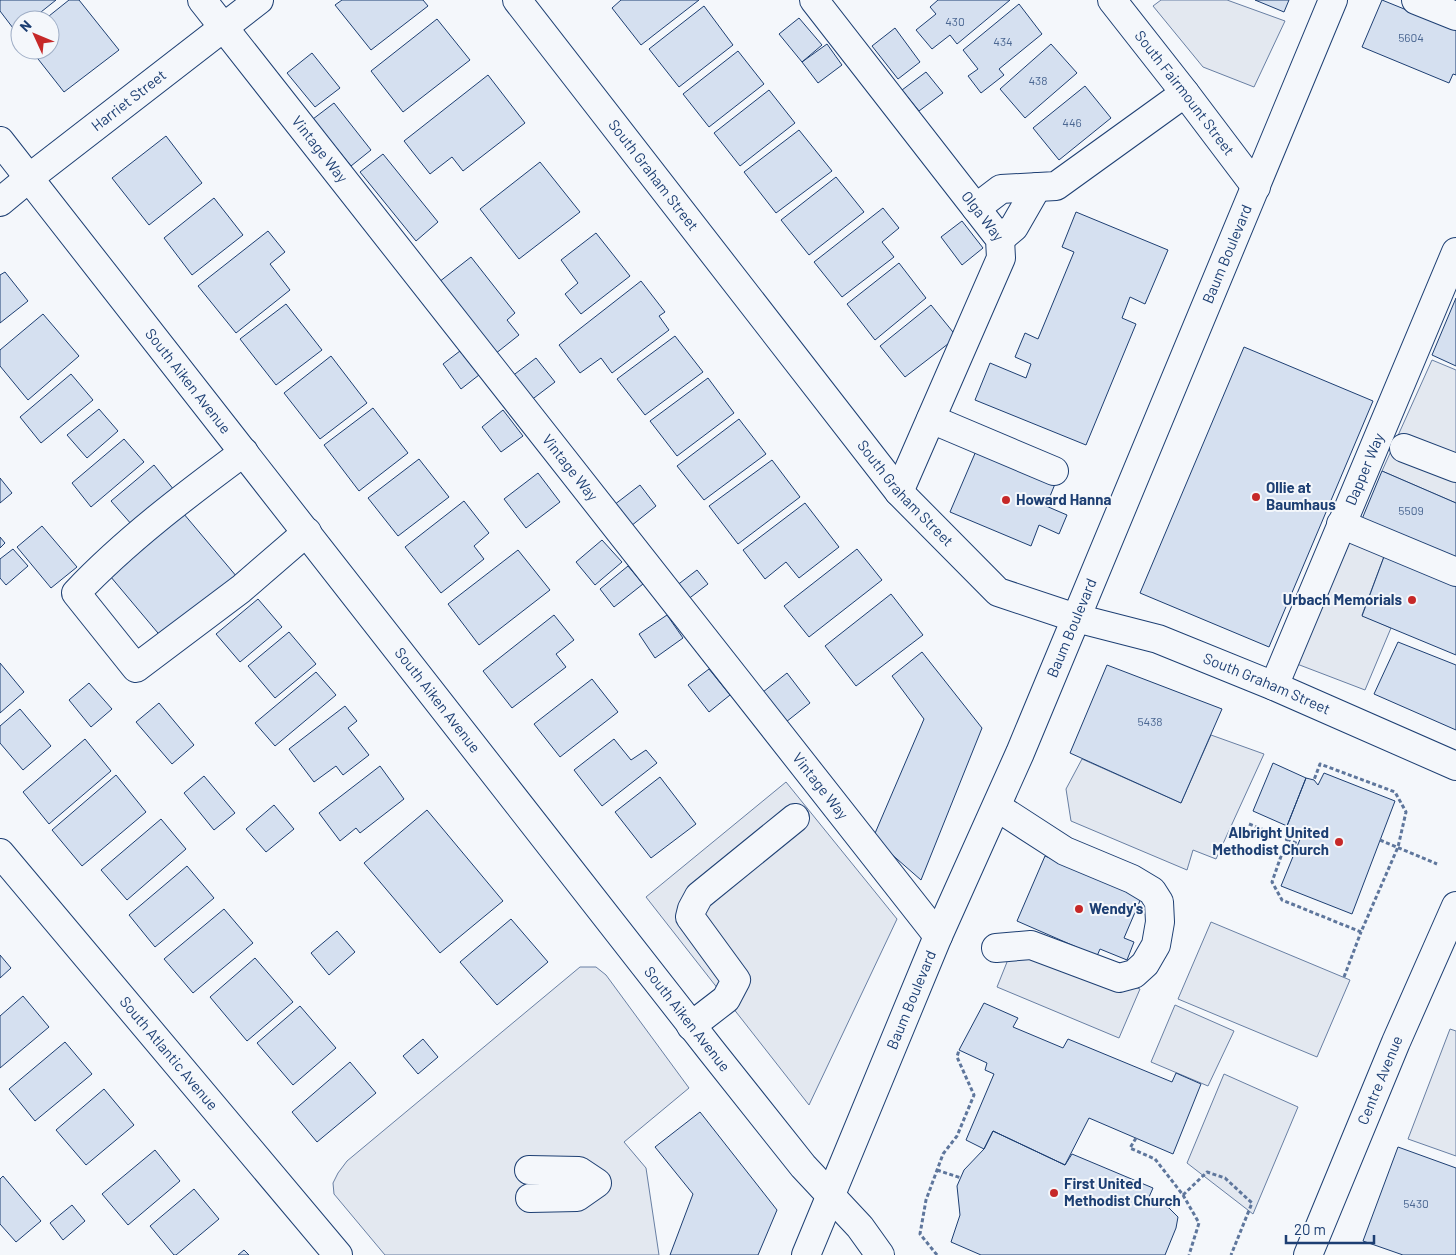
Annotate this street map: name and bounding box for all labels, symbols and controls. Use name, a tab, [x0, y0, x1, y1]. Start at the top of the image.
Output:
north arrow	[10, 10, 60, 60]
house number: 430	[945, 14, 965, 28]
text: N	[16, 16, 35, 35]
street label: South Fairmount Street	[1131, 27, 1239, 159]
house number: 5604	[1398, 30, 1424, 44]
house number: 434	[993, 34, 1013, 48]
street label: Harriet Street	[87, 65, 169, 134]
house number: 438	[1028, 73, 1048, 87]
street label: Vintage Way	[288, 112, 352, 186]
street label: South Graham Street	[605, 115, 703, 234]
house number: 446	[1062, 115, 1082, 129]
street label: Olga Way	[958, 187, 1008, 244]
street label: Baum Boulevard	[1198, 202, 1255, 306]
street label: South Aiken Avenue	[142, 324, 235, 437]
street label: Vintage Way	[539, 430, 602, 504]
street label: Dapper Way	[1341, 430, 1387, 508]
street label: South Graham Street	[854, 436, 958, 550]
place label: Ollie at Baumhaus	[1266, 478, 1336, 513]
place label: Howard Hanna	[1016, 490, 1111, 508]
marker: Ollie at Baumhaus	[1250, 491, 1262, 503]
marker: Howard Hanna	[1000, 494, 1012, 506]
house number: 5509	[1398, 503, 1424, 517]
street label: Baum Boulevard	[1042, 576, 1100, 680]
place label: Urbach Memorials	[1283, 590, 1402, 608]
marker: Urbach Memorials	[1406, 594, 1418, 606]
street label: South Aiken Avenue	[391, 644, 485, 756]
street label: South Graham Street	[1201, 648, 1333, 718]
house number: 5438	[1137, 714, 1163, 728]
street label: Vintage Way	[789, 748, 853, 822]
place label: Albright United Methodist Church	[1212, 823, 1329, 858]
marker: Albright United Methodist Church	[1333, 836, 1345, 848]
place label: Wendy's	[1089, 899, 1144, 917]
marker: Wendy's	[1073, 903, 1085, 915]
street label: Baum Boulevard	[882, 947, 939, 1052]
street label: South Aiken Avenue	[641, 963, 734, 1075]
street label: South Atlantic Avenue	[116, 992, 222, 1113]
street label: Centre Avenue	[1353, 1033, 1406, 1127]
place label: First United Methodist Church	[1064, 1174, 1181, 1209]
marker: First United Methodist Church	[1048, 1187, 1060, 1199]
house number: 5430	[1403, 1196, 1429, 1210]
scale bar	[1286, 1212, 1374, 1244]
text: 20 m	[1294, 1220, 1326, 1238]

